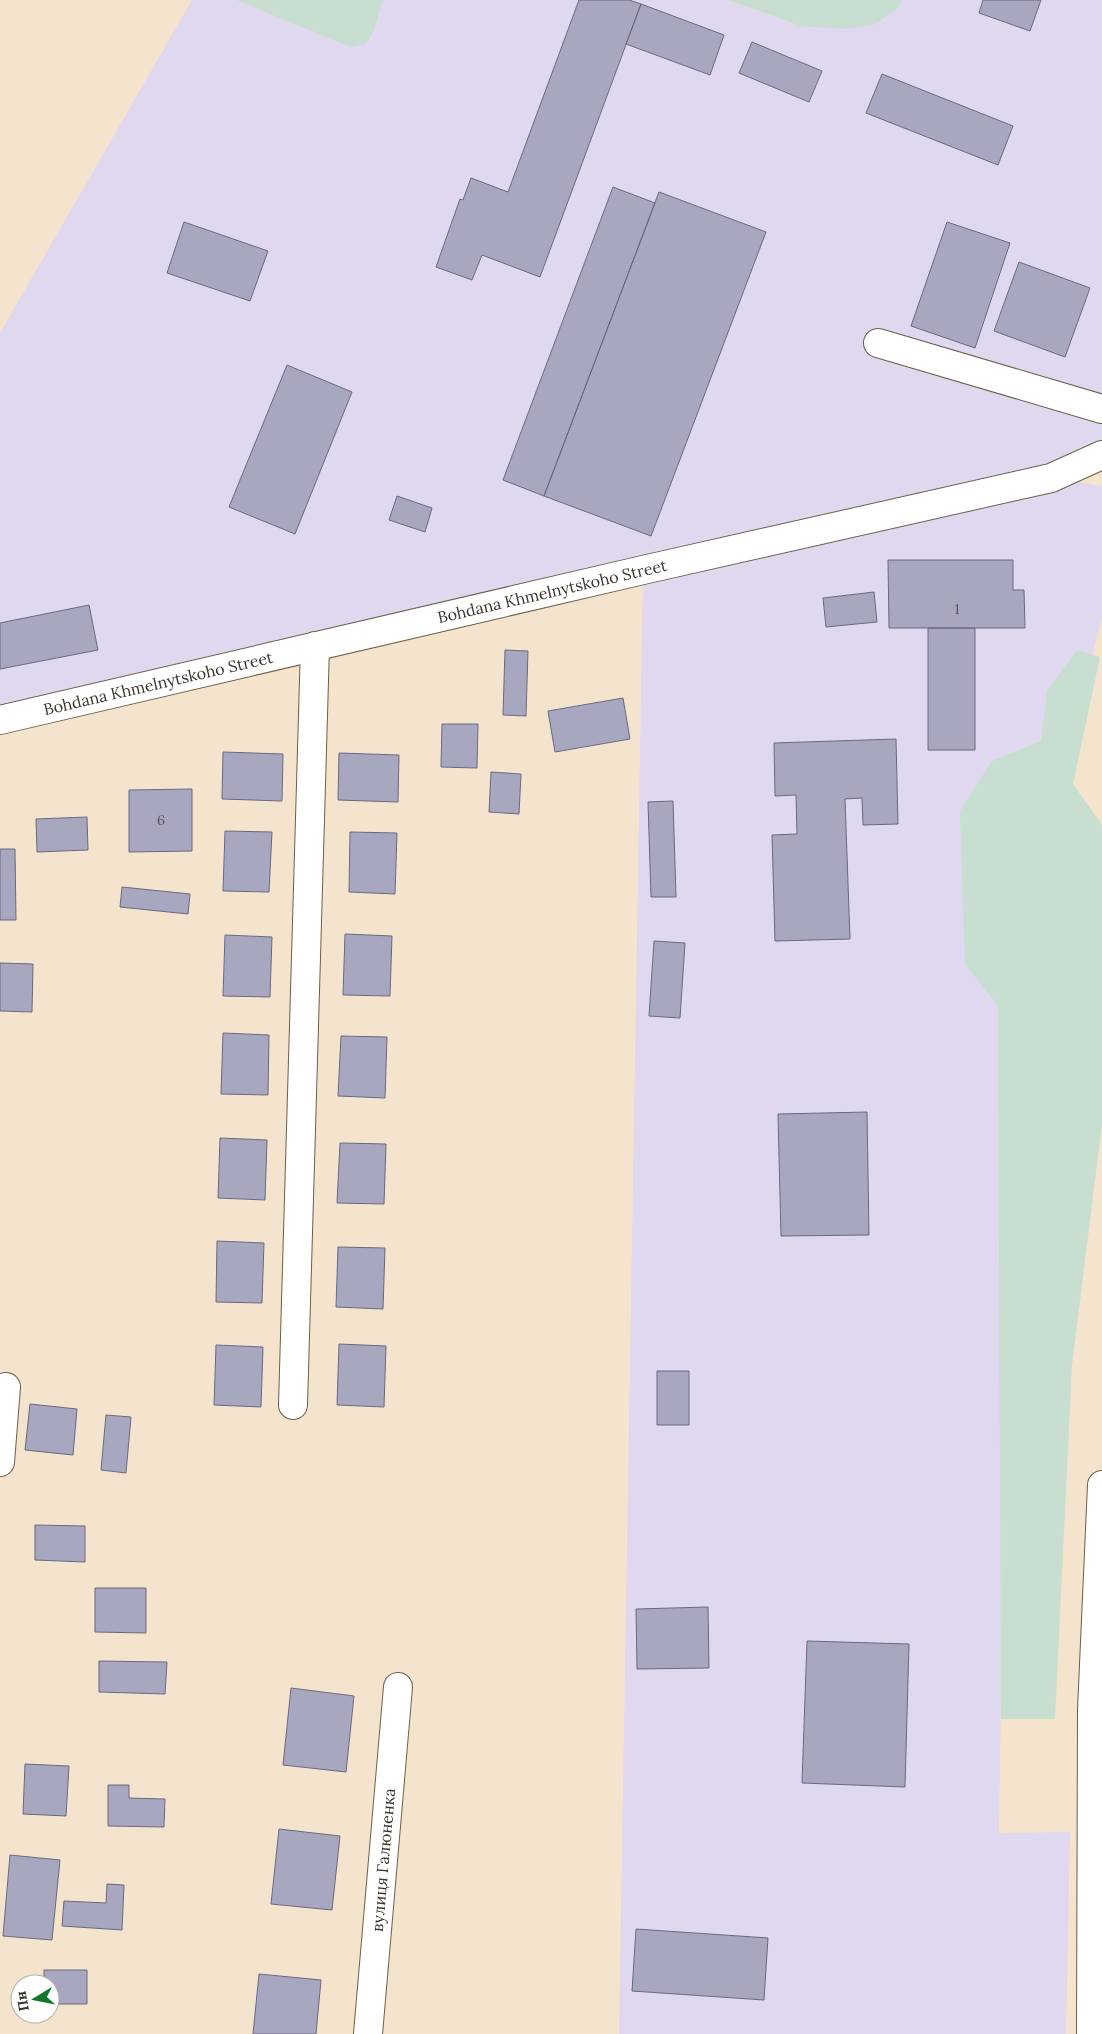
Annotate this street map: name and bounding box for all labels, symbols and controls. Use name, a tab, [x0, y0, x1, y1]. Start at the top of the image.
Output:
street label: Bohdana Khmelnytskoho Street	[435, 555, 669, 627]
house number: 1	[954, 600, 960, 618]
street label: Bohdana Khmelnytskoho Street	[41, 647, 275, 719]
house number: 6	[157, 811, 165, 829]
street label: вулиця Галюненка	[367, 1787, 399, 1933]
north arrow	[10, 1974, 60, 2024]
text: Пн	[12, 1990, 33, 2013]

